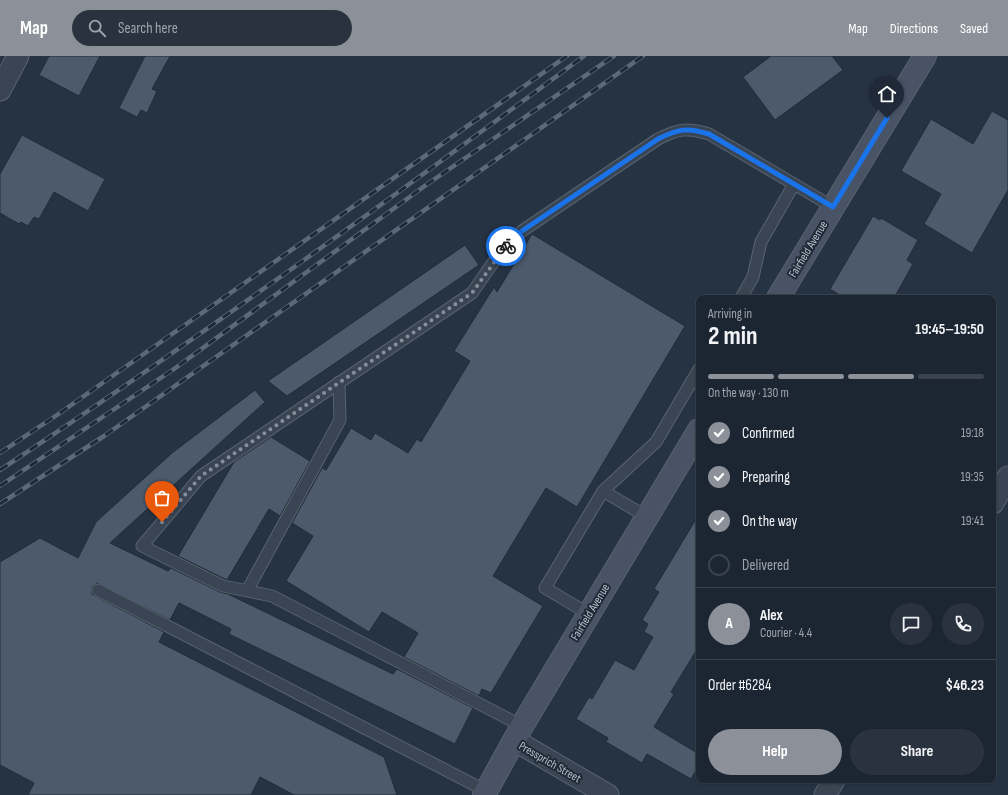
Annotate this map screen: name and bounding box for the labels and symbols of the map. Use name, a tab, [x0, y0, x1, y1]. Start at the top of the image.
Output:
pin	[870, 77, 904, 118]
street label: Fairfield Avenue	[786, 218, 831, 280]
courier	[486, 226, 526, 266]
pin	[145, 481, 179, 522]
street label: Fairfield Avenue	[568, 581, 613, 643]
street label: Pressprich Street	[516, 739, 584, 786]

